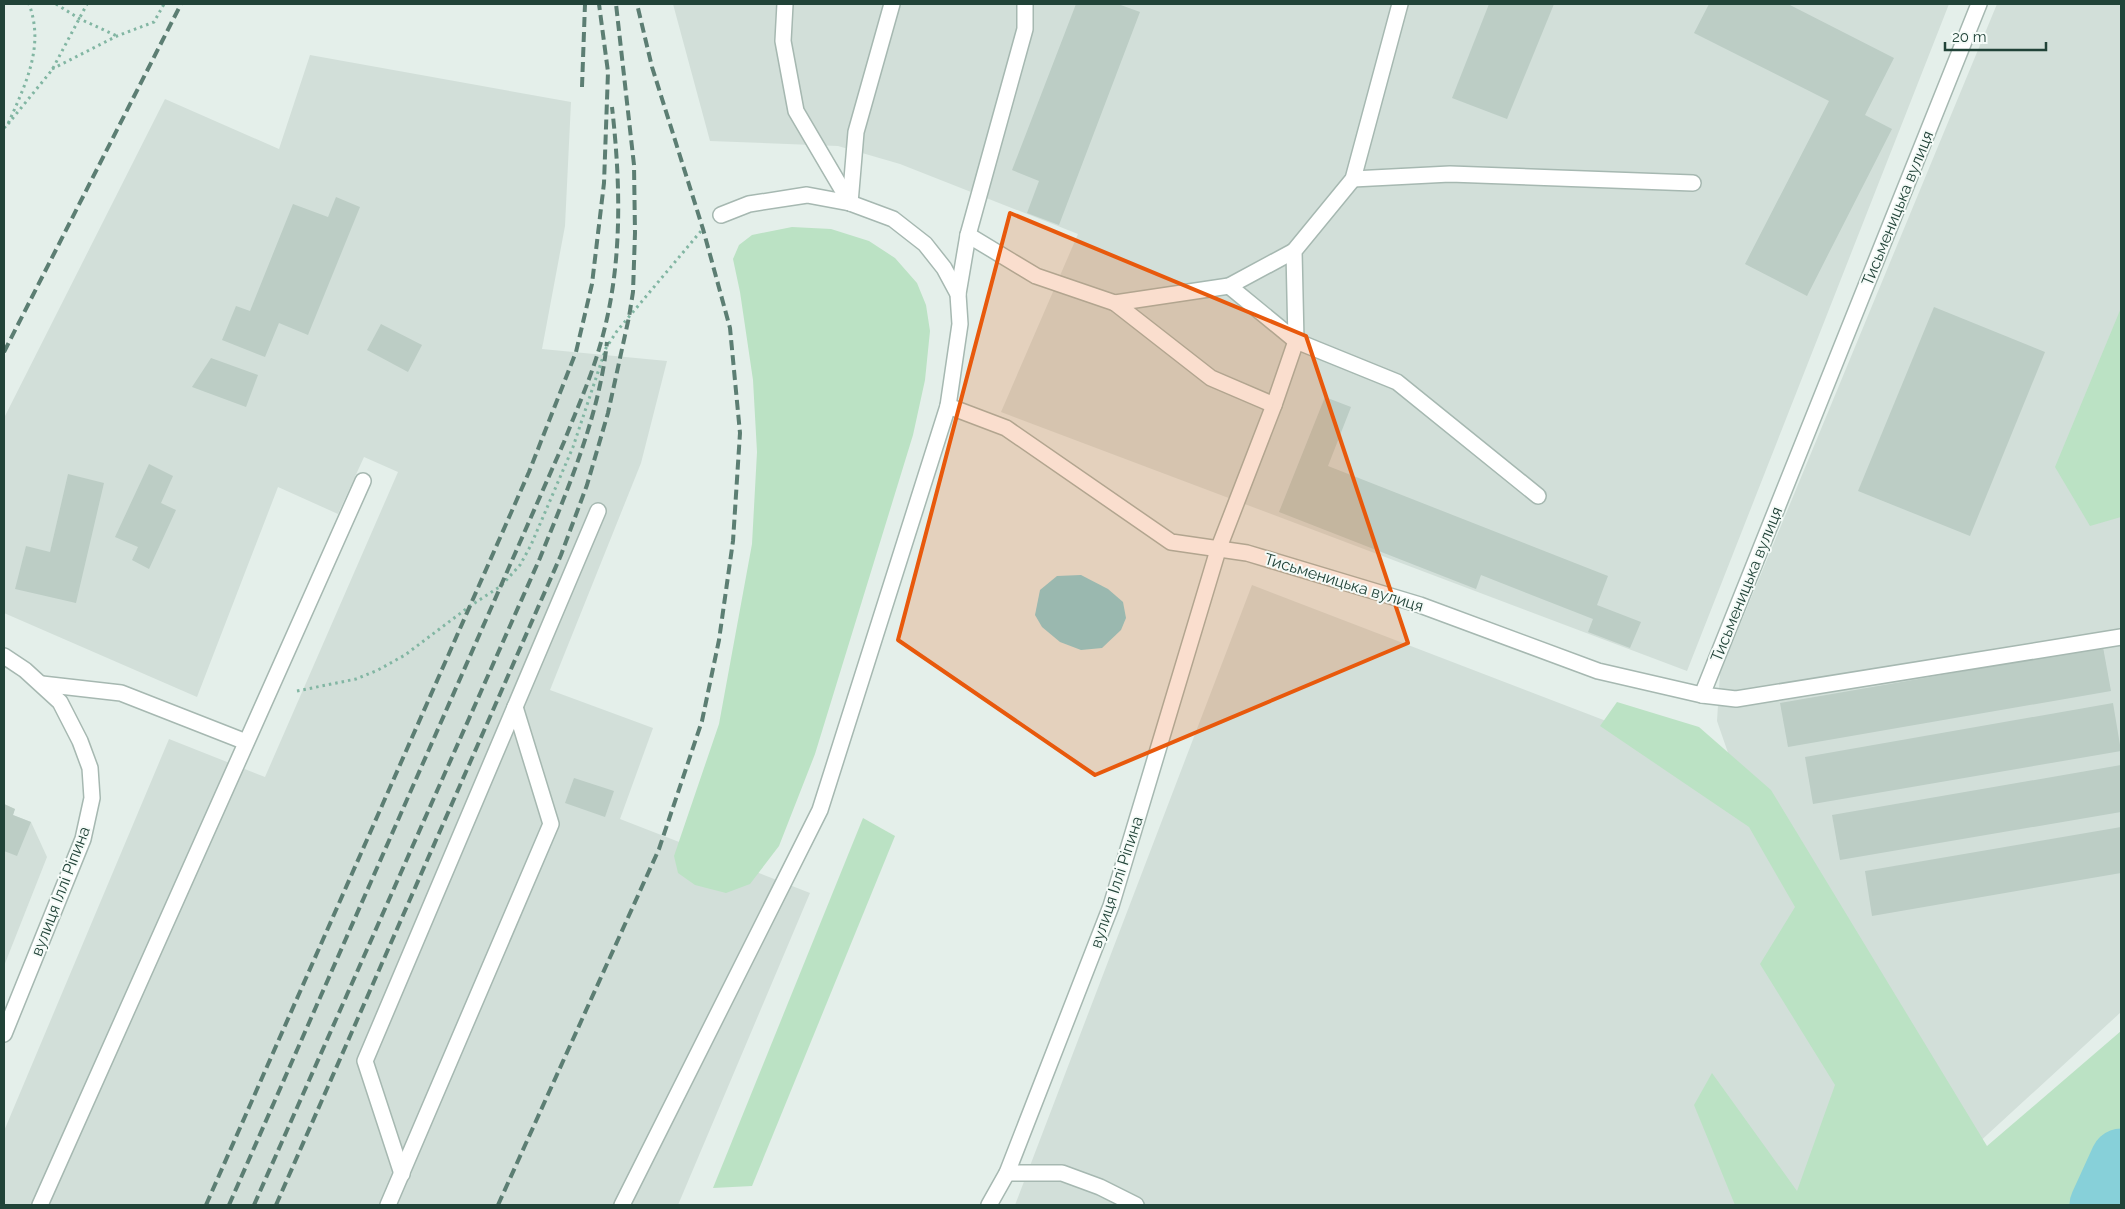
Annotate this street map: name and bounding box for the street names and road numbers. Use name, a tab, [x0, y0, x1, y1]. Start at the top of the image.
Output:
street label: Тисьменицька вулиця	[1858, 128, 1937, 288]
street label: Тисьменицька вулиця	[1707, 504, 1786, 664]
street label: Тисьменицька вулиця	[1262, 549, 1426, 616]
street label: вулиця Іллі Ріпина	[1086, 814, 1147, 950]
street label: вулиця Іллі Ріпина	[27, 824, 94, 959]

